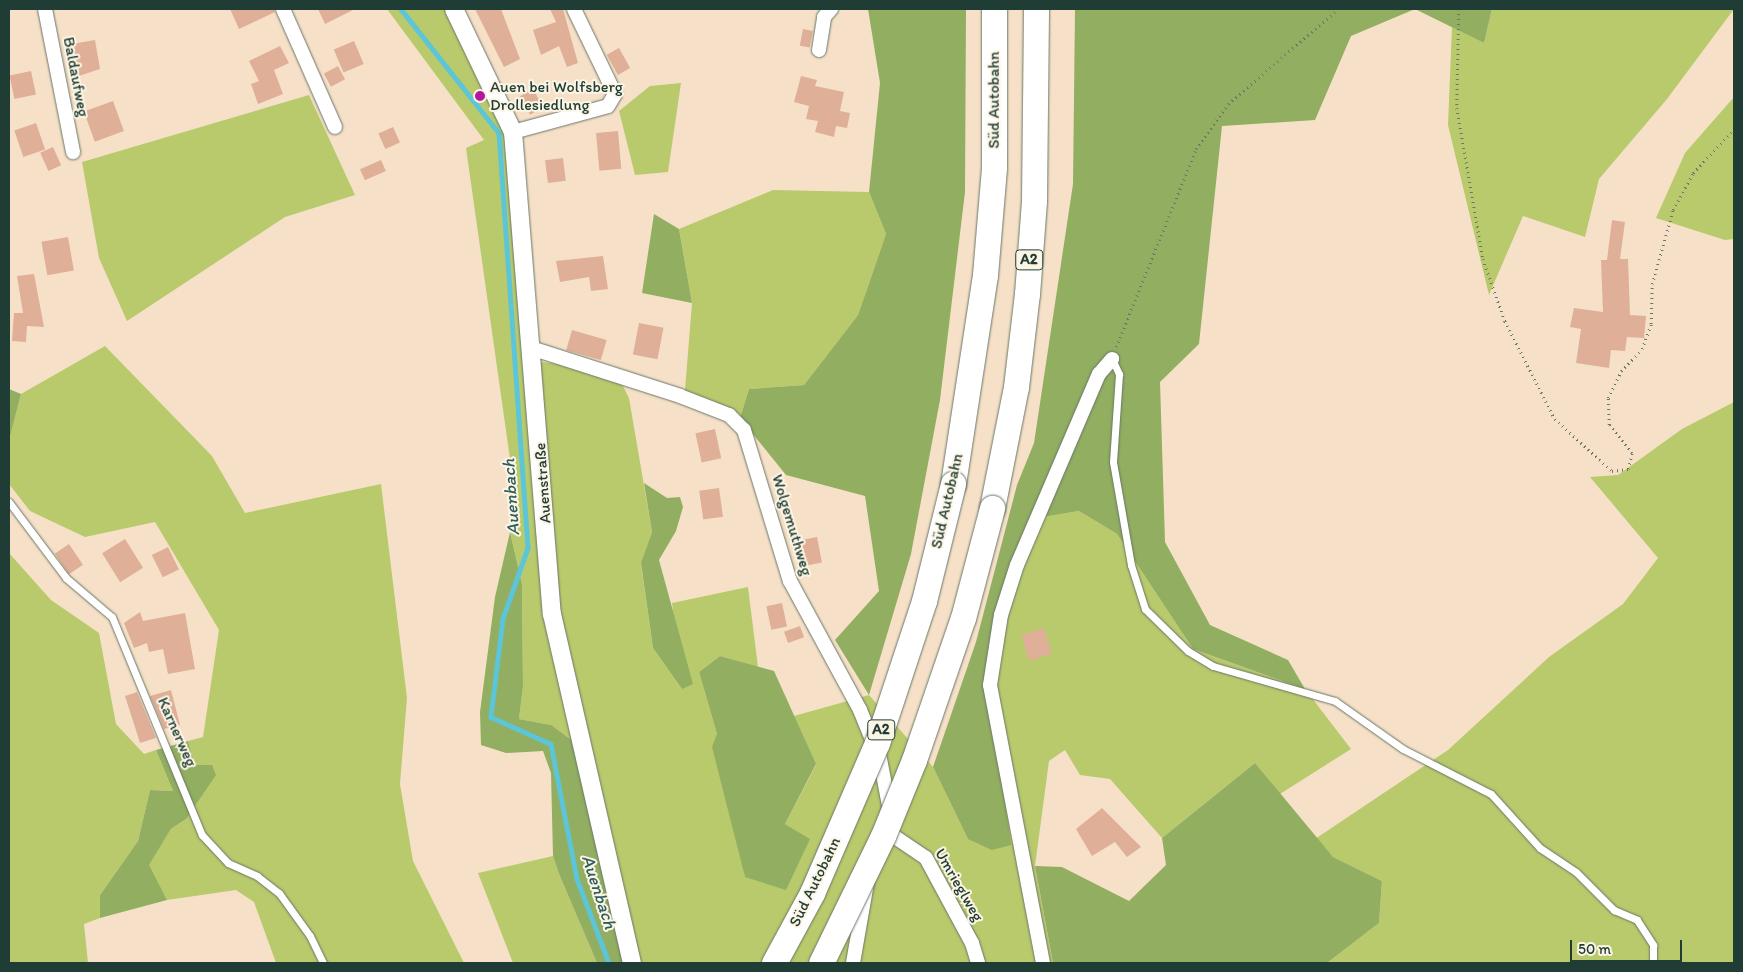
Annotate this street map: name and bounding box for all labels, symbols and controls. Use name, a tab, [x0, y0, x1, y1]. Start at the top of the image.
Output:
street label: Baldaufweg	[59, 35, 93, 119]
street label: Süd Autobahn	[984, 51, 1004, 149]
place label: Auen bei Wolfsberg Drollesiedlung	[490, 77, 622, 115]
marker: Auen bei Wolfsberg Drollesiedlung	[474, 90, 486, 102]
road number: A2	[1015, 248, 1043, 272]
street label: Auenstraße	[531, 442, 555, 524]
street label: Süd Autobahn	[927, 451, 967, 551]
water label: Auenbach	[498, 458, 524, 536]
street label: Wolgemuthweg	[767, 472, 817, 578]
street label: Karnerweg	[153, 694, 201, 770]
road number: A2	[867, 718, 895, 742]
street label: Süd Autobahn	[785, 834, 845, 930]
street label: Umrieglweg	[930, 845, 988, 925]
water label: Auenbach	[577, 852, 621, 932]
scale bar	[1573, 930, 1686, 962]
text: 50 m	[1578, 940, 1611, 958]

